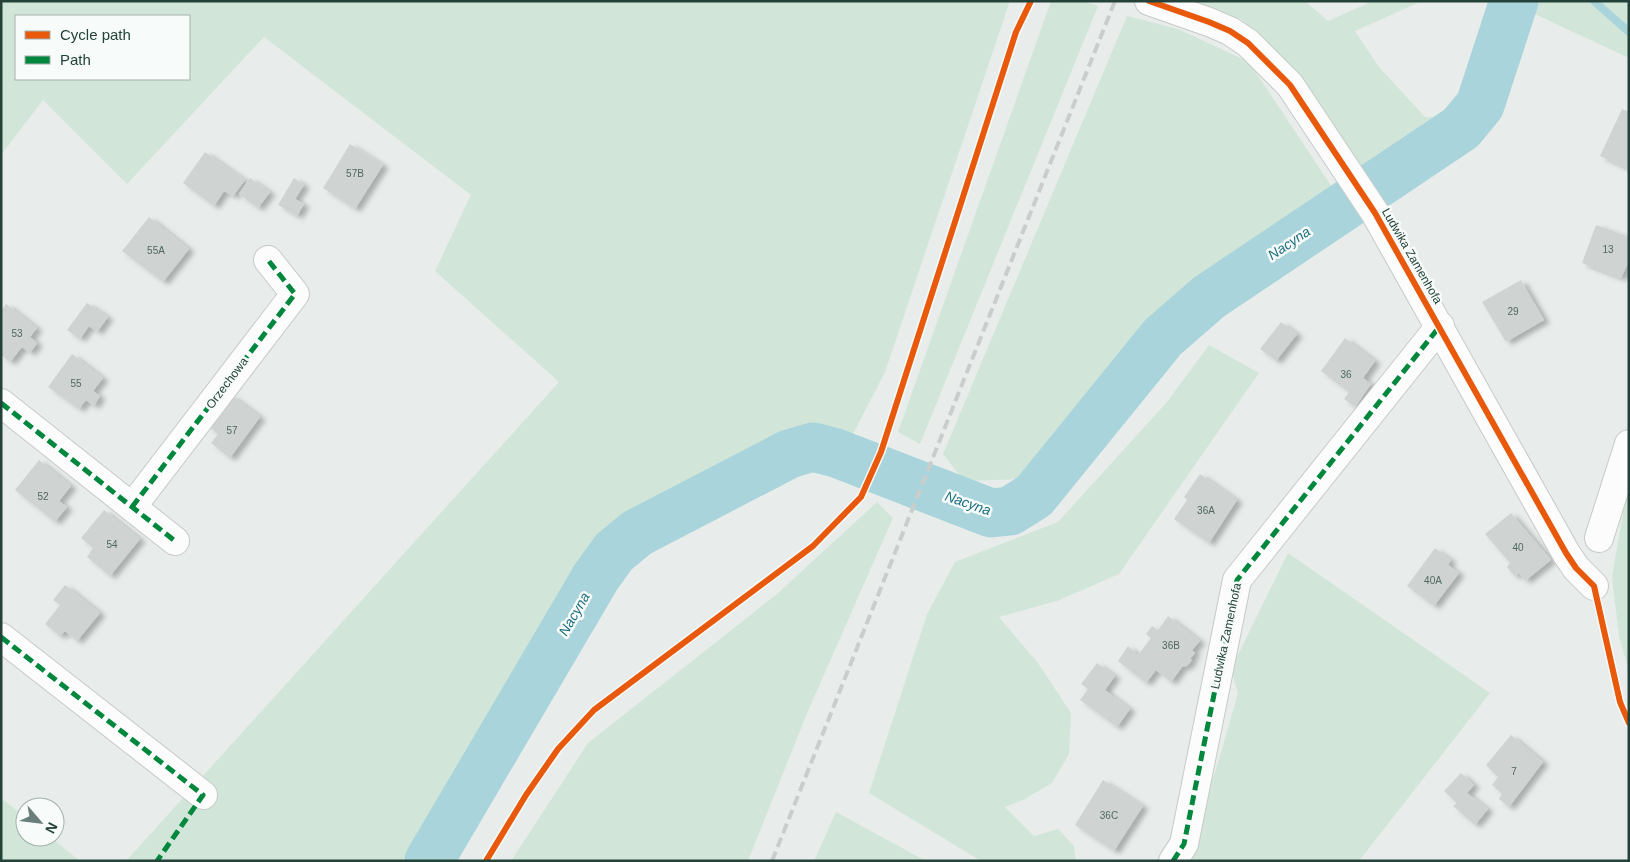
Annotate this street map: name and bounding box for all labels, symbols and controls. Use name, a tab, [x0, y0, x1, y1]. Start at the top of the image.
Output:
legend	[15, 15, 190, 80]
text: Cycle path	[60, 26, 131, 43]
text: Path	[60, 51, 91, 68]
house number: 57B	[346, 168, 364, 179]
street label: Ludwika Zamenhofa	[1379, 206, 1445, 307]
water label: Nacyna	[1265, 223, 1313, 263]
house number: 13	[1602, 244, 1614, 255]
house number: 55A	[147, 245, 165, 256]
house number: 29	[1507, 306, 1519, 317]
house number: 53	[11, 328, 23, 339]
street label: Orzechowa	[203, 354, 251, 411]
house number: 36	[1340, 369, 1352, 380]
house number: 55	[70, 378, 82, 389]
house number: 57	[226, 425, 238, 436]
water label: Nacyna	[943, 488, 993, 518]
house number: 52	[37, 491, 49, 502]
house number: 36A	[1197, 505, 1215, 516]
house number: 54	[106, 539, 118, 550]
house number: 40	[1512, 542, 1524, 553]
house number: 40A	[1424, 575, 1442, 586]
street label: Ludwika Zamenhofa	[1208, 581, 1244, 690]
water label: Nacyna	[555, 589, 593, 639]
house number: 36B	[1162, 640, 1180, 651]
house number: 7	[1511, 766, 1517, 777]
north arrow	[15, 797, 65, 847]
house number: 36C	[1100, 810, 1118, 821]
text: N	[42, 820, 61, 836]

